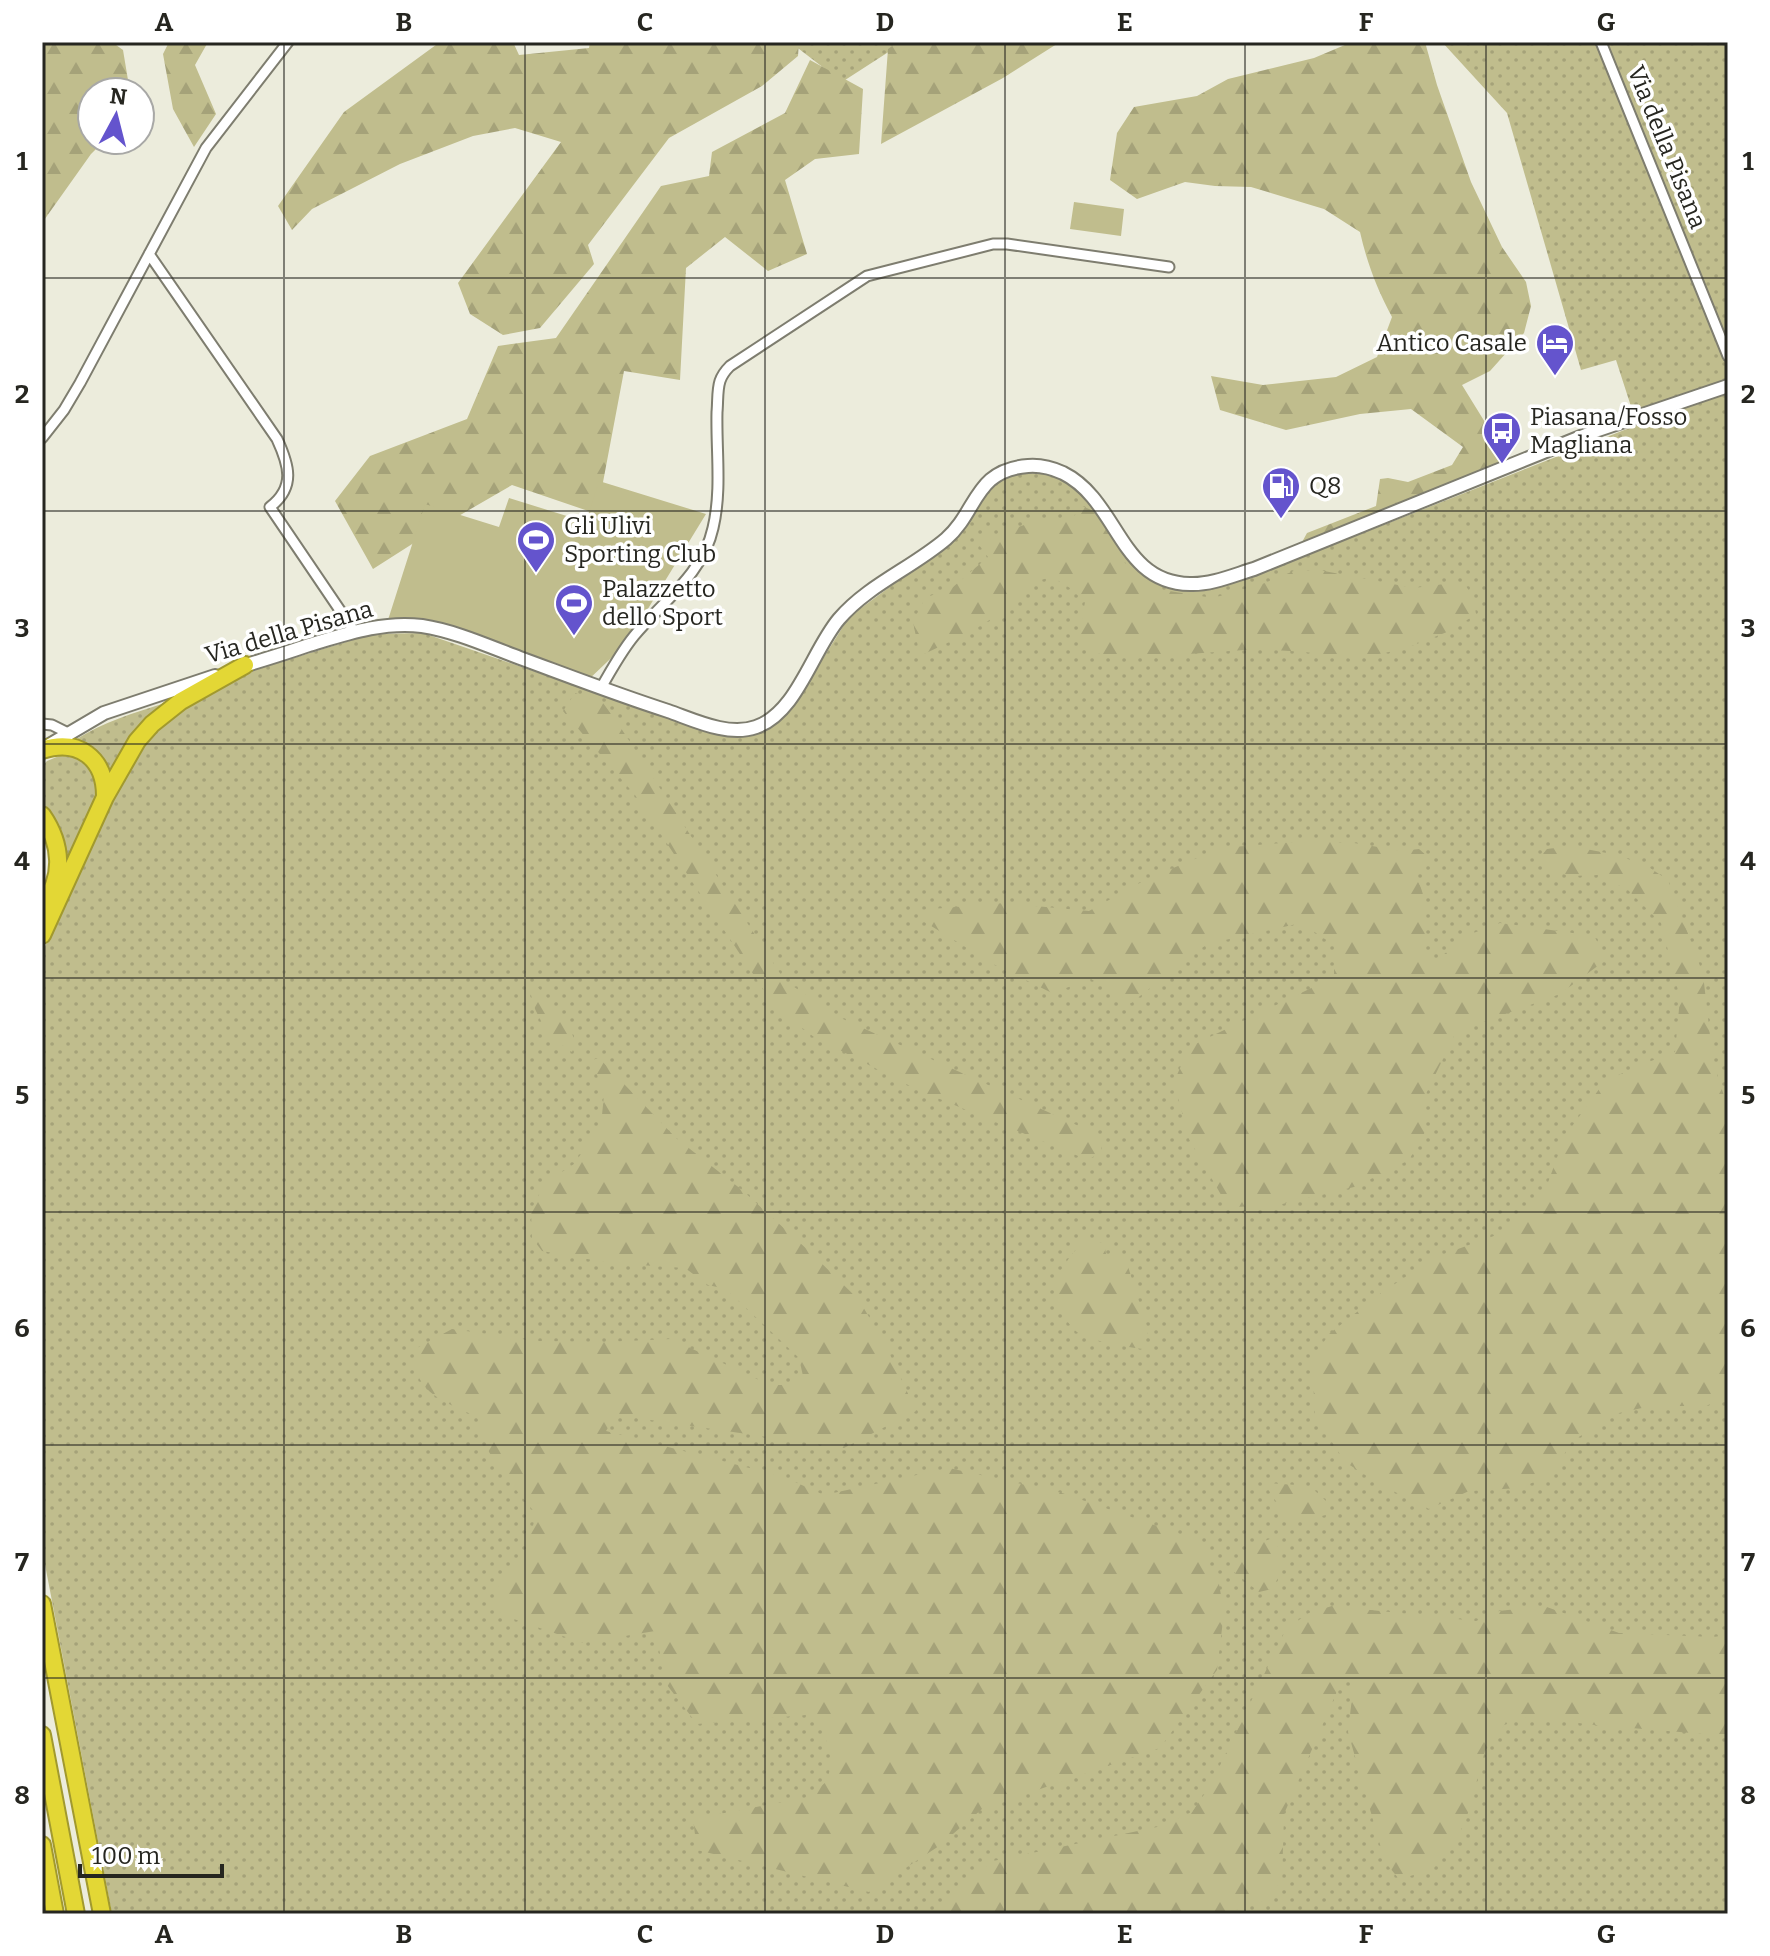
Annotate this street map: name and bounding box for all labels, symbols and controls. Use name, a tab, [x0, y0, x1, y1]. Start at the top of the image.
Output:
text: A	[155, 7, 174, 38]
text: B	[396, 7, 412, 38]
text: C	[637, 7, 653, 38]
text: D	[876, 7, 894, 38]
text: E	[1117, 7, 1133, 38]
text: F	[1359, 7, 1374, 38]
text: G	[1597, 7, 1616, 38]
street label: Via della Pisana	[1622, 61, 1712, 233]
north arrow	[76, 76, 156, 156]
text: N	[108, 82, 128, 111]
text: 1	[16, 146, 28, 177]
text: 1	[1742, 146, 1754, 177]
hotel icon: Antico Casale	[1534, 322, 1576, 377]
place label: Antico Casale	[1376, 329, 1527, 357]
text: 2	[15, 379, 29, 410]
text: 2	[1741, 379, 1755, 410]
place label: Piasana/Fosso Magliana	[1530, 403, 1687, 459]
bus stop icon: Piasana/Fosso Magliana	[1481, 410, 1523, 465]
fuel station icon: Q8	[1260, 465, 1302, 520]
place label: Q8	[1309, 472, 1342, 500]
place label: Gli Ulivi Sporting Club	[564, 512, 716, 568]
sports icon: Gli Ulivi Sporting Club	[515, 519, 557, 574]
place label: Palazzetto dello Sport	[602, 575, 723, 631]
sports icon: Palazzetto dello Sport	[553, 582, 595, 637]
street label: Via della Pisana	[202, 595, 376, 669]
text: 3	[15, 613, 29, 644]
text: 3	[1741, 613, 1755, 644]
text: 4	[14, 846, 30, 877]
text: 4	[1740, 846, 1756, 877]
text: 5	[15, 1080, 29, 1111]
text: 5	[1741, 1080, 1755, 1111]
text: 6	[14, 1313, 30, 1344]
text: 6	[1740, 1313, 1756, 1344]
text: 7	[15, 1547, 29, 1578]
text: 7	[1741, 1547, 1755, 1578]
text: 8	[14, 1780, 30, 1811]
text: 8	[1740, 1780, 1756, 1811]
scale bar	[80, 1828, 222, 1878]
text: 100 m	[92, 1842, 160, 1870]
text: A	[155, 1919, 174, 1950]
text: B	[396, 1919, 412, 1950]
text: C	[637, 1919, 653, 1950]
text: D	[876, 1919, 894, 1950]
text: E	[1117, 1919, 1133, 1950]
text: F	[1359, 1919, 1374, 1950]
text: G	[1597, 1919, 1616, 1950]

